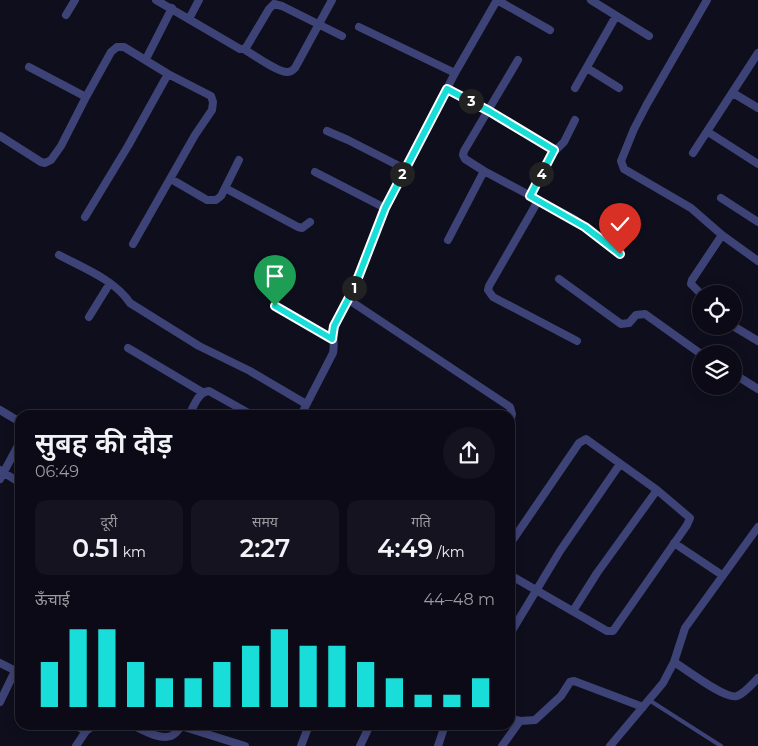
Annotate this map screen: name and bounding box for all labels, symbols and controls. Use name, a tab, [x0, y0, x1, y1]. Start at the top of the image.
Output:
pin: 3	[458, 88, 484, 114]
text: 3	[467, 92, 476, 110]
pin: 2	[390, 162, 414, 186]
pin: 4	[528, 162, 554, 186]
text: 2	[398, 165, 407, 183]
text: 4	[537, 165, 546, 183]
pin	[599, 203, 641, 254]
icon: check	[606, 210, 634, 238]
pin	[254, 255, 296, 306]
icon: arrive	[261, 262, 289, 290]
pin: 1	[342, 276, 366, 300]
text: 1	[352, 279, 357, 297]
map controls	[692, 285, 742, 395]
button: locate	[692, 285, 742, 335]
button: layers	[692, 345, 742, 395]
text: सुबह की दौड़	[35, 426, 172, 460]
button: share	[443, 427, 495, 479]
text: 06:49	[35, 462, 79, 481]
text: दूरी	[101, 513, 117, 531]
text: समय	[252, 513, 278, 531]
text: गति	[411, 513, 431, 531]
text: 0.51	[72, 533, 119, 563]
text: 2:27	[240, 533, 290, 563]
text: 4:49	[377, 533, 433, 563]
text: km	[119, 543, 146, 561]
text: /km	[433, 543, 465, 561]
text: ऊँचाई	[35, 590, 70, 609]
text: 44–48 m	[423, 590, 495, 609]

